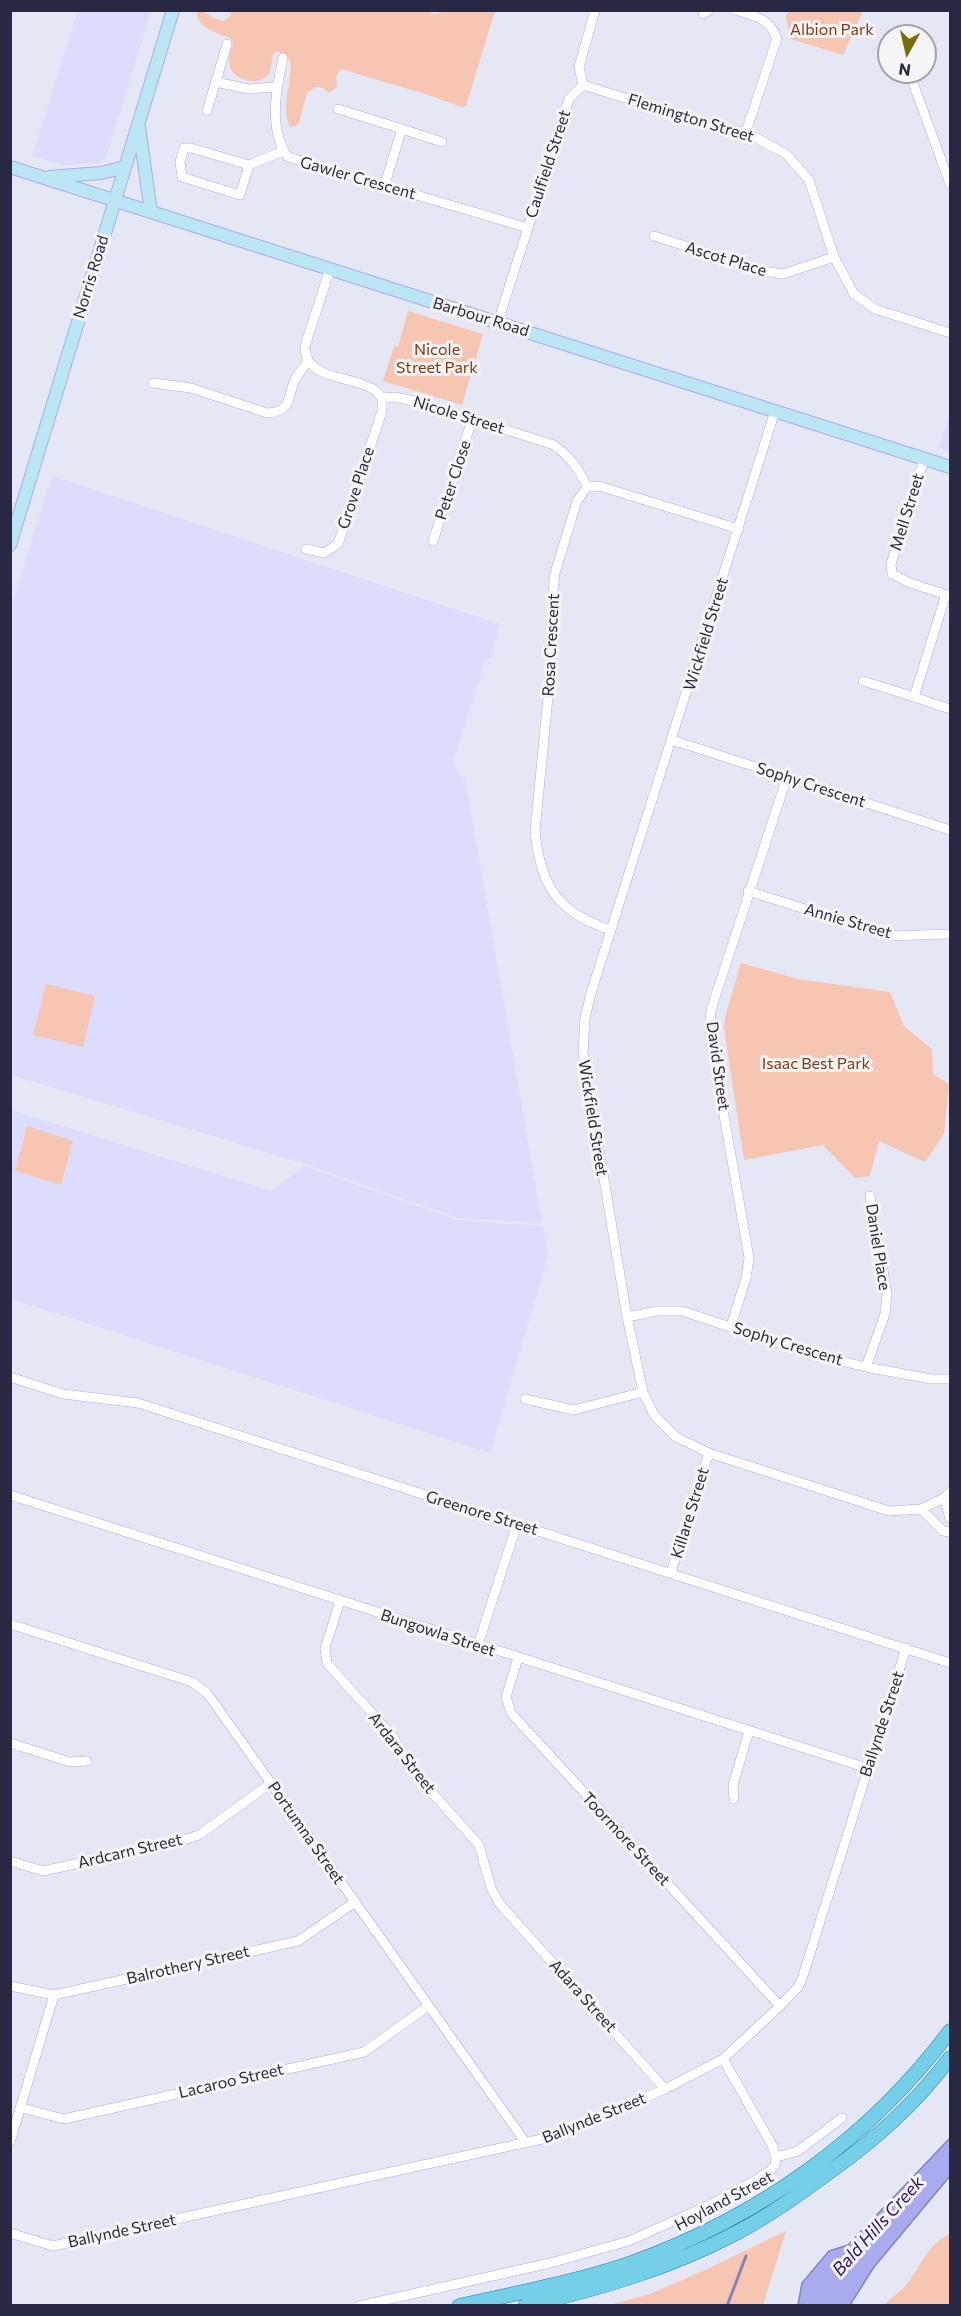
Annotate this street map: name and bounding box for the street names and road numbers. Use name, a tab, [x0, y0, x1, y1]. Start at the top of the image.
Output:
street label: Flemington Street	[626, 90, 756, 146]
street label: Caulfield Street	[521, 107, 575, 221]
street label: Gawler Crescent	[298, 152, 418, 204]
street label: Norris Road	[69, 233, 113, 321]
street label: Ascot Place	[683, 238, 769, 280]
street label: Barbour Road	[430, 293, 532, 341]
street label: Nicole Street	[411, 392, 507, 438]
street label: Peter Close	[431, 438, 475, 522]
street label: Grove Place	[334, 444, 378, 532]
street label: Mell Street	[886, 471, 928, 553]
street label: Wickfield Street	[680, 575, 732, 693]
street label: Rosa Crescent	[539, 593, 563, 697]
street label: Sophy Crescent	[754, 758, 868, 812]
street label: Annie Street	[802, 899, 894, 943]
street label: David Street	[702, 1020, 734, 1112]
street label: Wickfield Street	[574, 1058, 612, 1178]
street label: Daniel Place	[862, 1202, 894, 1292]
street label: Sophy Crescent	[731, 1318, 845, 1370]
street label: Killare Street	[667, 1465, 713, 1561]
street label: Greenore Street	[424, 1487, 540, 1539]
street label: Bungowla Street	[378, 1605, 498, 1661]
street label: Ballynde Street	[856, 1669, 908, 1779]
street label: Ardara Street	[364, 1709, 440, 1797]
street label: Portumna Street	[263, 1778, 349, 1888]
street label: Toormore Street	[578, 1788, 674, 1890]
street label: Ardcarn Street	[76, 1830, 184, 1872]
street label: Balrothery Street	[125, 1942, 251, 1988]
street label: Adara Street	[545, 1956, 621, 2036]
street label: Lacaroo Street	[177, 2060, 285, 2102]
street label: Ballynde Street	[539, 2088, 649, 2148]
street label: Hoyland Street	[672, 2167, 776, 2235]
street label: Ballynde Street	[66, 2210, 178, 2252]

